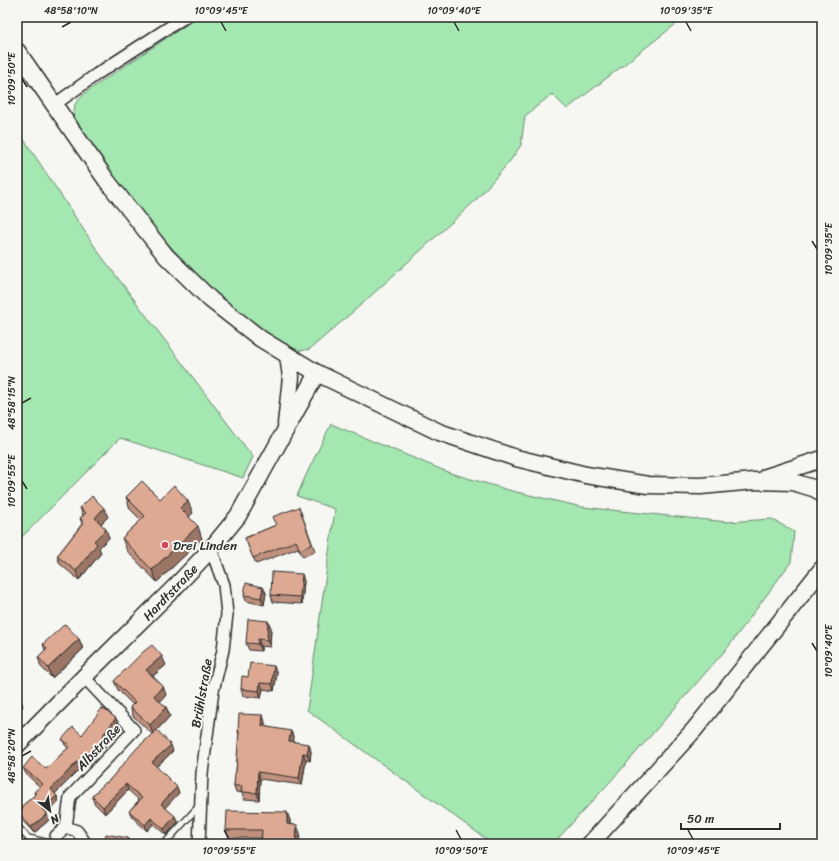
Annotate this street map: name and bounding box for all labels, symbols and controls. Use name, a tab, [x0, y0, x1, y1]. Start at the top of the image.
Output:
text: 48°58'10"N	[44, 2, 98, 20]
text: 10°09'45"E	[194, 2, 249, 20]
text: 10°09'40"E	[427, 2, 482, 20]
text: 10°09'35"E	[660, 2, 714, 20]
text: 10°09'50"E	[3, 51, 21, 106]
text: 10°09'35"E	[820, 221, 838, 275]
text: 48°58'15"N	[3, 376, 21, 430]
text: 10°09'55"E	[3, 453, 21, 508]
place label: Drei Linden	[173, 534, 237, 557]
marker: Drei Linden	[160, 540, 170, 550]
street label: Hardtstraße	[137, 558, 204, 626]
text: 10°09'40"E	[820, 623, 838, 678]
street label: Brühlstraße	[184, 656, 219, 730]
street label: Albstraße	[70, 718, 127, 777]
text: 48°58'20"N	[3, 728, 21, 784]
north arrow	[30, 791, 70, 831]
scale bar	[681, 805, 780, 831]
text: 50 m	[687, 808, 714, 830]
text: N	[46, 809, 64, 830]
text: 10°09'55"E	[203, 842, 257, 860]
text: 10°09'50"E	[434, 842, 489, 860]
text: 10°09'45"E	[666, 842, 721, 860]

